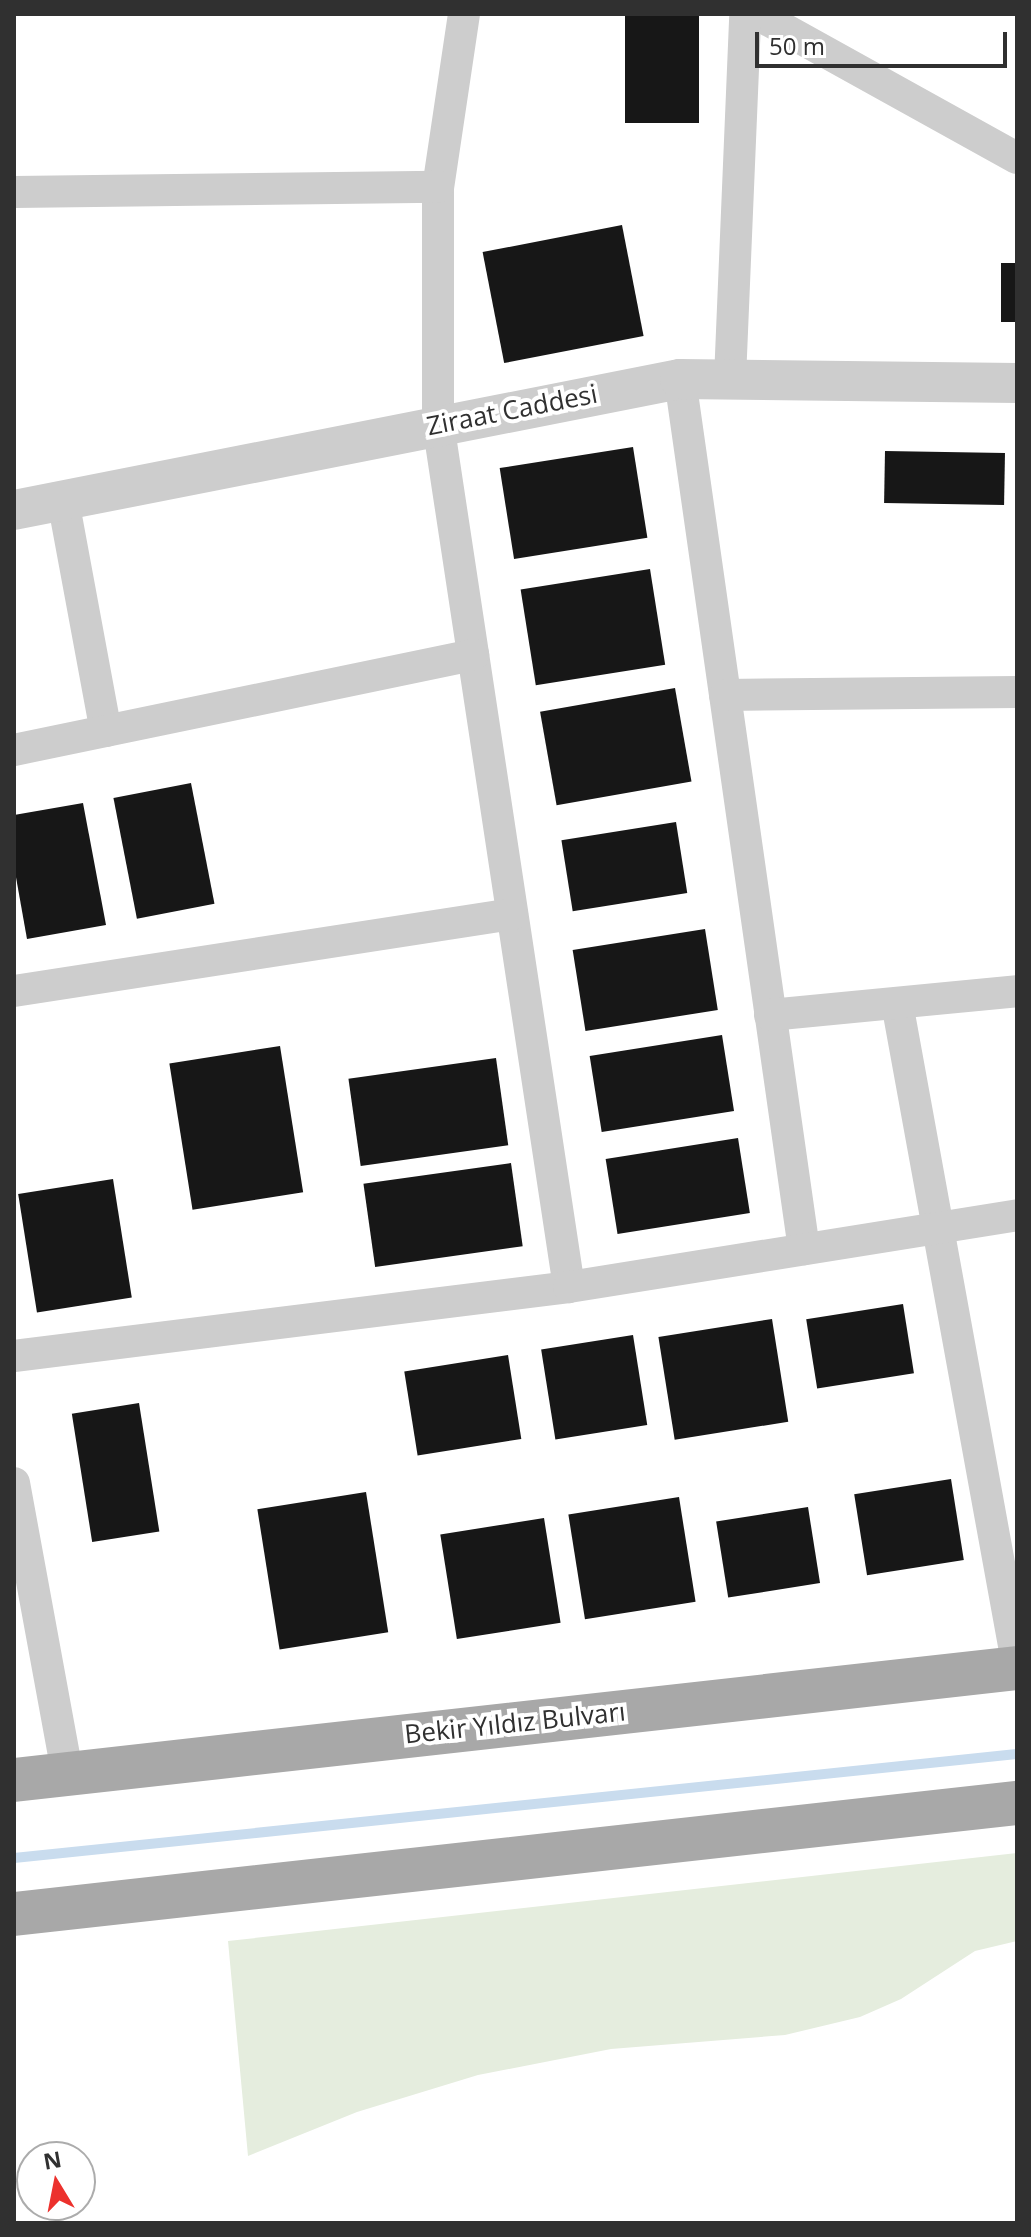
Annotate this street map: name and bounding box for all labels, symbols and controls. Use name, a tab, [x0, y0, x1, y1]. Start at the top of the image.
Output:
scale bar	[759, 16, 1011, 66]
text: 50 m	[769, 29, 825, 62]
street label: Ziraat Caddesi	[424, 378, 600, 442]
street label: Bekir Yıldız Bulvarı	[403, 1696, 627, 1750]
north arrow	[16, 2141, 96, 2221]
text: N	[41, 2143, 64, 2176]

